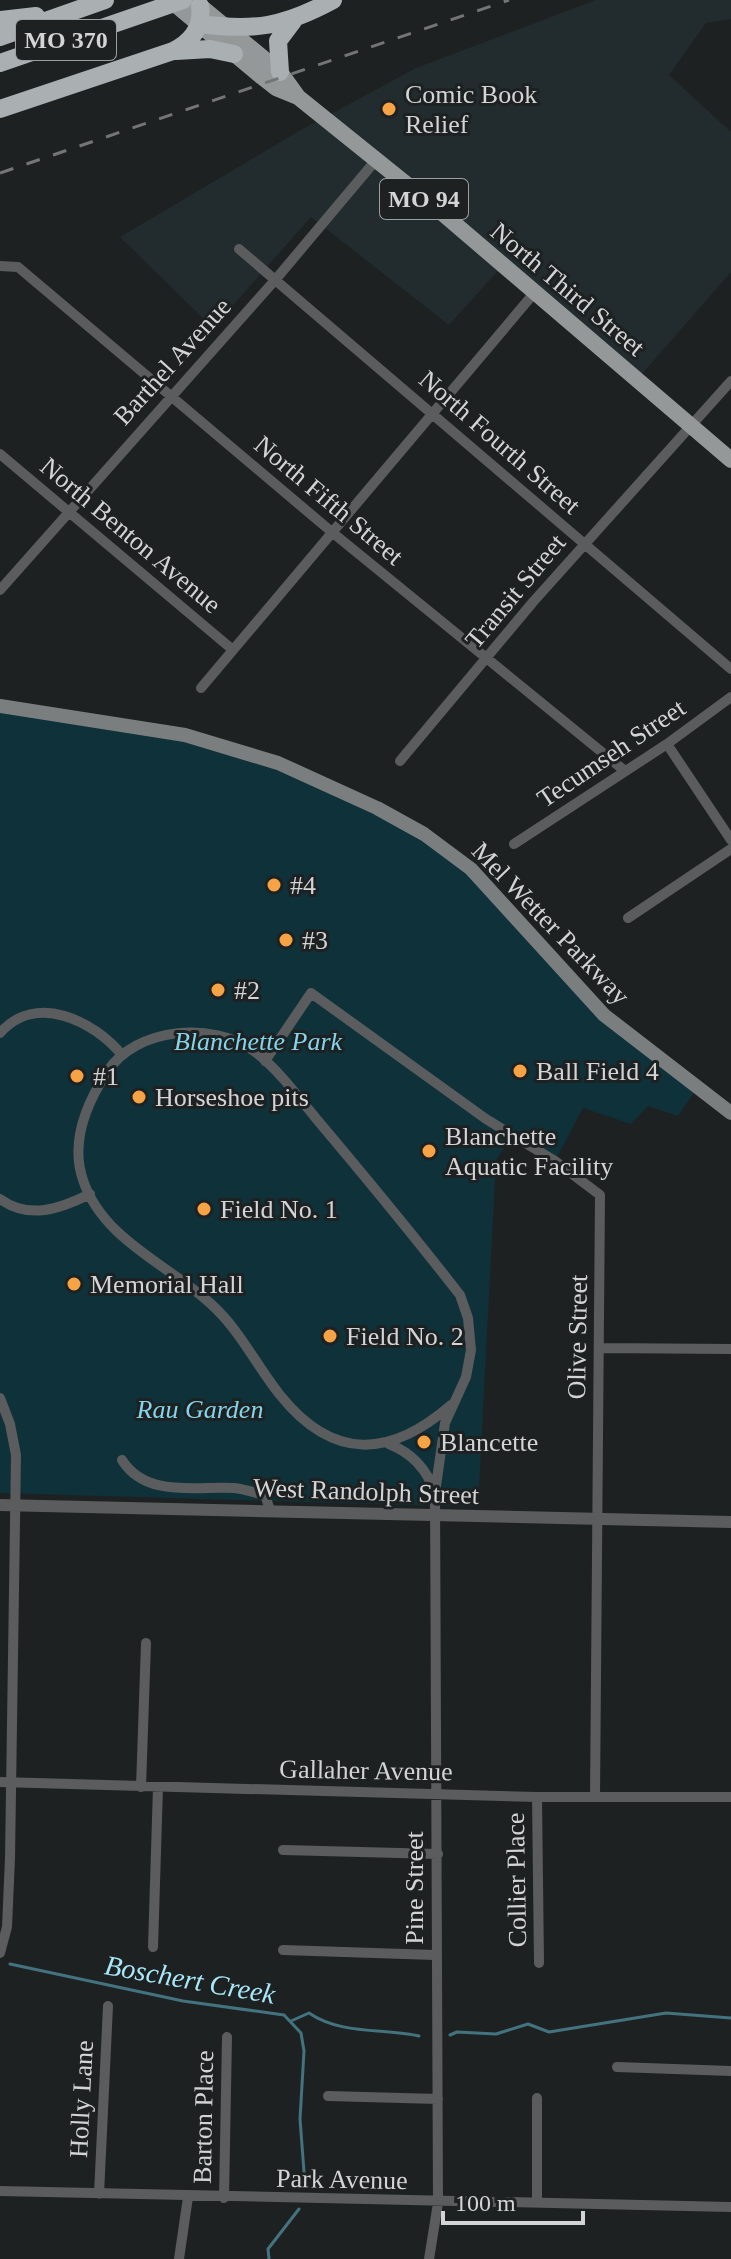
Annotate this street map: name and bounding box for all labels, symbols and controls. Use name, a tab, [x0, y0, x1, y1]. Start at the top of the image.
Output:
road number: MO 370	[16, 20, 116, 60]
place label: Comic Book Relief	[405, 80, 537, 139]
marker: Comic Book Relief	[380, 100, 398, 118]
road number: MO 94	[380, 179, 468, 219]
street label: North Third Street	[485, 217, 651, 363]
street label: Barthel Avenue	[108, 292, 237, 431]
street label: North Fourth Street	[413, 365, 587, 521]
street label: North Fifth Street	[249, 430, 409, 571]
street label: North Benton Avenue	[35, 452, 227, 619]
street label: Transit Street	[459, 528, 572, 654]
street label: Tecumseh Street	[532, 693, 691, 814]
street label: Mel Wetter Parkway	[466, 836, 635, 1010]
place label: #4	[290, 871, 316, 900]
marker: #4	[265, 876, 283, 894]
place label: #3	[302, 926, 328, 955]
marker: #3	[277, 931, 295, 949]
place label: #2	[234, 976, 260, 1005]
marker: #2	[209, 981, 227, 999]
park label: Blanchette Park	[174, 1027, 343, 1056]
place label: Ball Field 4	[536, 1057, 659, 1086]
place label: #1	[93, 1062, 119, 1091]
marker: Ball Field 4	[511, 1062, 529, 1080]
marker: #1	[68, 1067, 86, 1085]
place label: Horseshoe pits	[155, 1083, 309, 1112]
marker: Horseshoe pits	[130, 1088, 148, 1106]
place label: Blanchette Aquatic Facility	[445, 1122, 613, 1181]
marker: Blanchette Aquatic Facility	[420, 1142, 438, 1160]
place label: Field No. 1	[220, 1195, 338, 1224]
marker: Field No. 1	[195, 1200, 213, 1218]
place label: Memorial Hall	[90, 1270, 244, 1299]
street label: Olive Street	[562, 1274, 593, 1400]
marker: Memorial Hall	[65, 1275, 83, 1293]
place label: Field No. 2	[346, 1322, 464, 1351]
marker: Field No. 2	[321, 1327, 339, 1345]
park label: Rau Garden	[136, 1395, 263, 1424]
place label: Blancette	[440, 1428, 538, 1457]
marker: Blancette	[415, 1433, 433, 1451]
street label: West Randolph Street	[252, 1473, 480, 1510]
street label: Gallaher Avenue	[279, 1754, 453, 1787]
street label: Collier Place	[501, 1812, 532, 1948]
street label: Pine Street	[400, 1831, 429, 1945]
water label: Boschert Creek	[102, 1949, 278, 2010]
street label: Holly Lane	[64, 2040, 99, 2159]
street label: Barton Place	[188, 2050, 219, 2184]
street label: Park Avenue	[276, 2164, 408, 2195]
scale bar	[443, 2175, 583, 2225]
text: 100 m	[455, 2190, 516, 2216]

